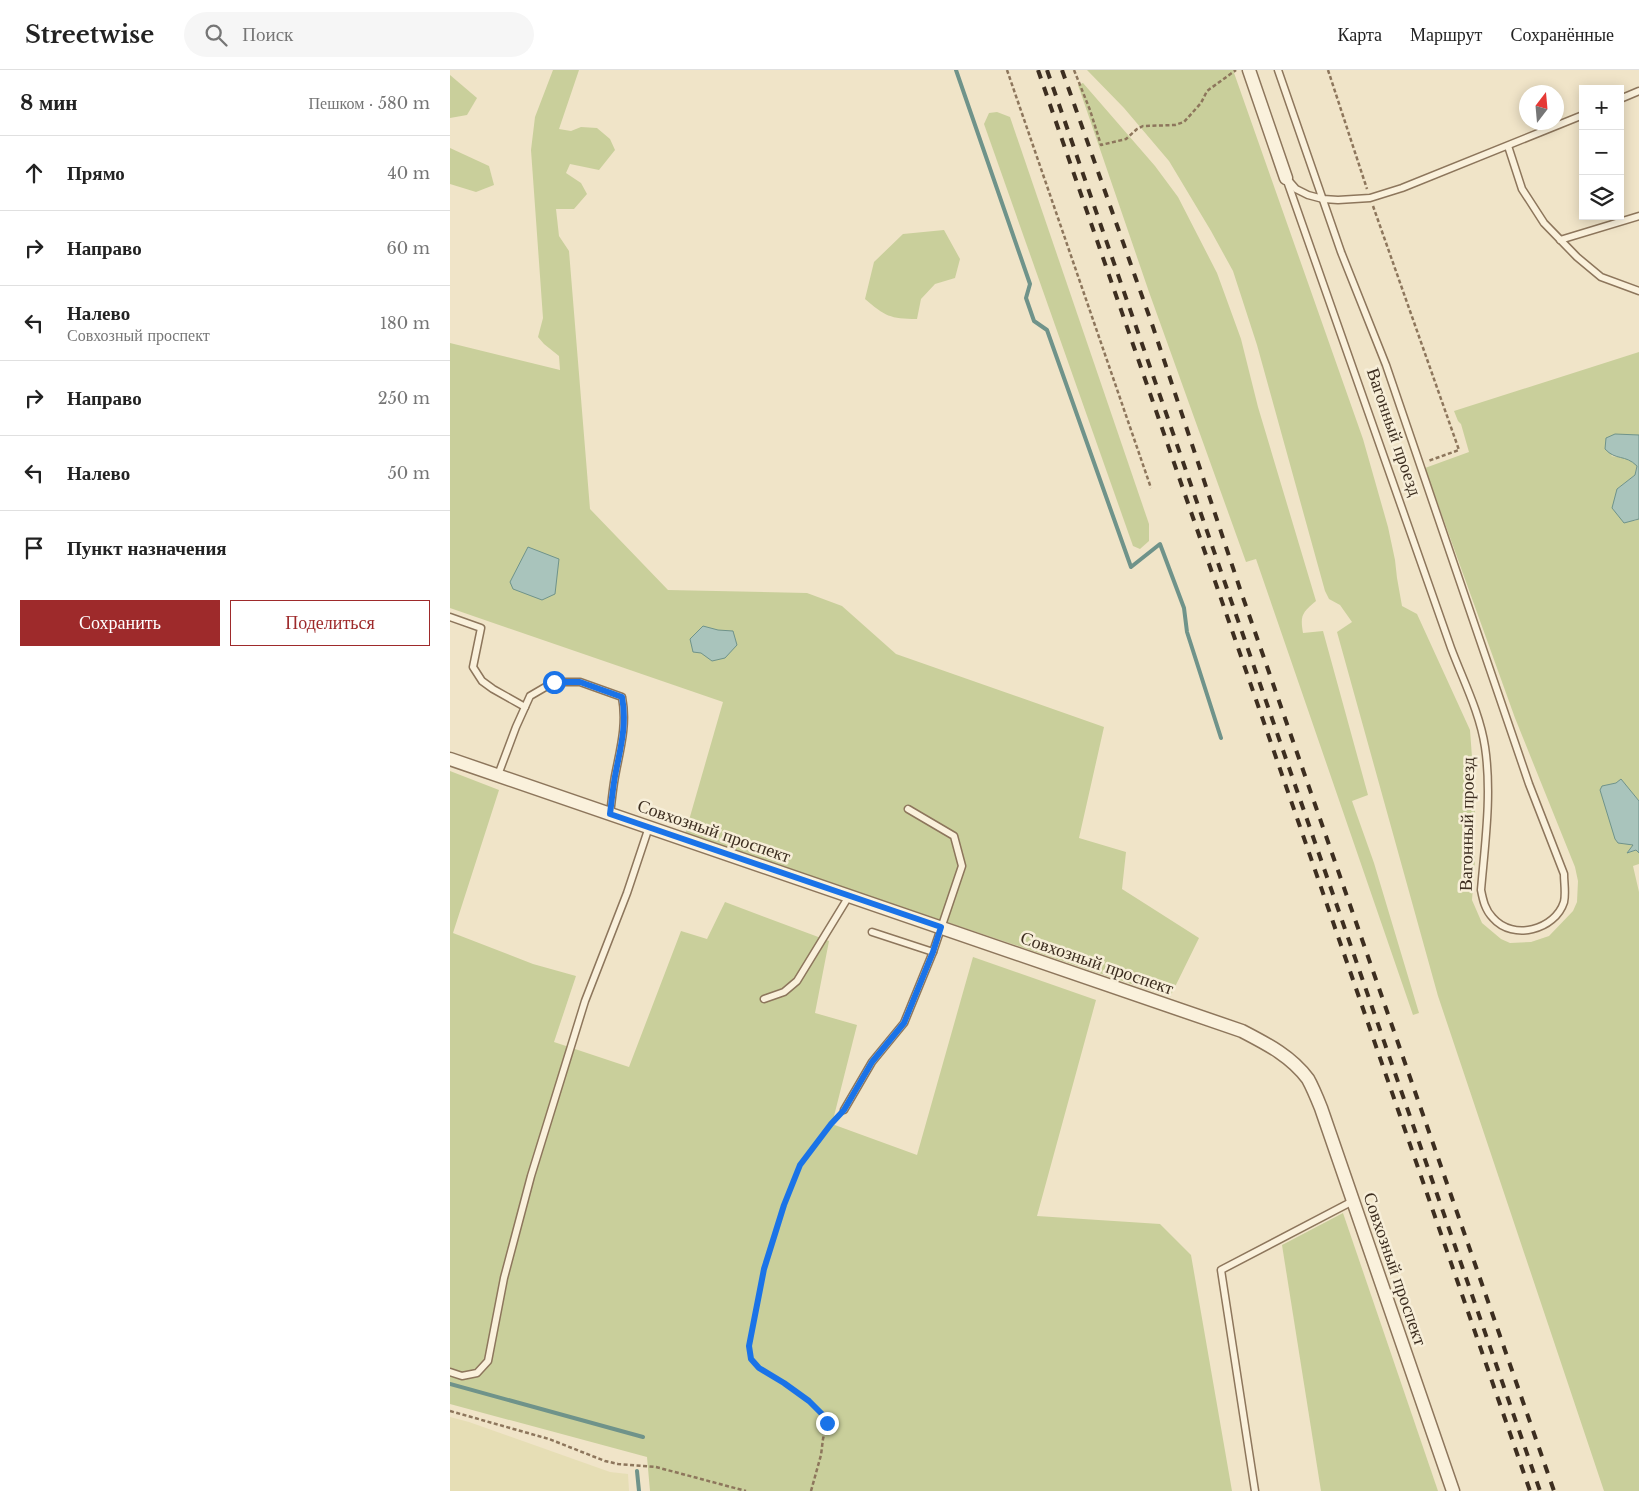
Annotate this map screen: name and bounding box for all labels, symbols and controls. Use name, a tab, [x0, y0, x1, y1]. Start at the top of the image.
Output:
search box	[184, 12, 534, 57]
text: Streetwise	[25, 20, 154, 49]
icon: search	[202, 21, 230, 49]
text: Поиск	[242, 23, 293, 46]
text: Карта	[1337, 24, 1382, 46]
text: Маршрут	[1410, 24, 1482, 46]
text: Сохранённые	[1510, 24, 1614, 46]
north arrow	[1519, 85, 1564, 130]
map controls	[1579, 85, 1624, 220]
button: +	[1579, 85, 1624, 130]
text: 8 мин	[20, 90, 77, 116]
text: Пешком · 580 m	[309, 93, 430, 113]
button: −	[1579, 130, 1624, 175]
icon: ahead	[20, 159, 48, 187]
text: Прямо	[67, 162, 125, 185]
text: 40 m	[387, 163, 430, 183]
button: layers	[1579, 175, 1624, 220]
icon: right	[20, 234, 48, 262]
text: Направо	[67, 237, 142, 260]
text: 60 m	[387, 238, 430, 258]
text: Налево	[67, 302, 130, 325]
icon: left	[20, 309, 48, 337]
text: 180 m	[380, 313, 430, 333]
text: Совхозный проспект	[67, 325, 210, 345]
street label: Вагонный проезд	[1362, 365, 1426, 499]
icon: right	[20, 384, 48, 412]
text: Направо	[67, 387, 142, 410]
text: 250 m	[378, 388, 430, 408]
icon: left	[20, 459, 48, 487]
text: Налево	[67, 462, 130, 485]
text: 50 m	[388, 463, 430, 483]
icon: arrive	[20, 534, 48, 562]
text: Пункт назначения	[67, 537, 227, 560]
button: Сохранить	[20, 600, 220, 646]
button: Поделиться	[230, 600, 430, 646]
route start	[543, 671, 566, 694]
street label: Вагонный проезд	[1455, 757, 1479, 891]
street label: Совхозный проспект	[635, 794, 794, 868]
street label: Совхозный проспект	[1018, 926, 1177, 1000]
street label: Совхозный проспект	[1358, 1190, 1432, 1349]
route end	[816, 1412, 839, 1435]

